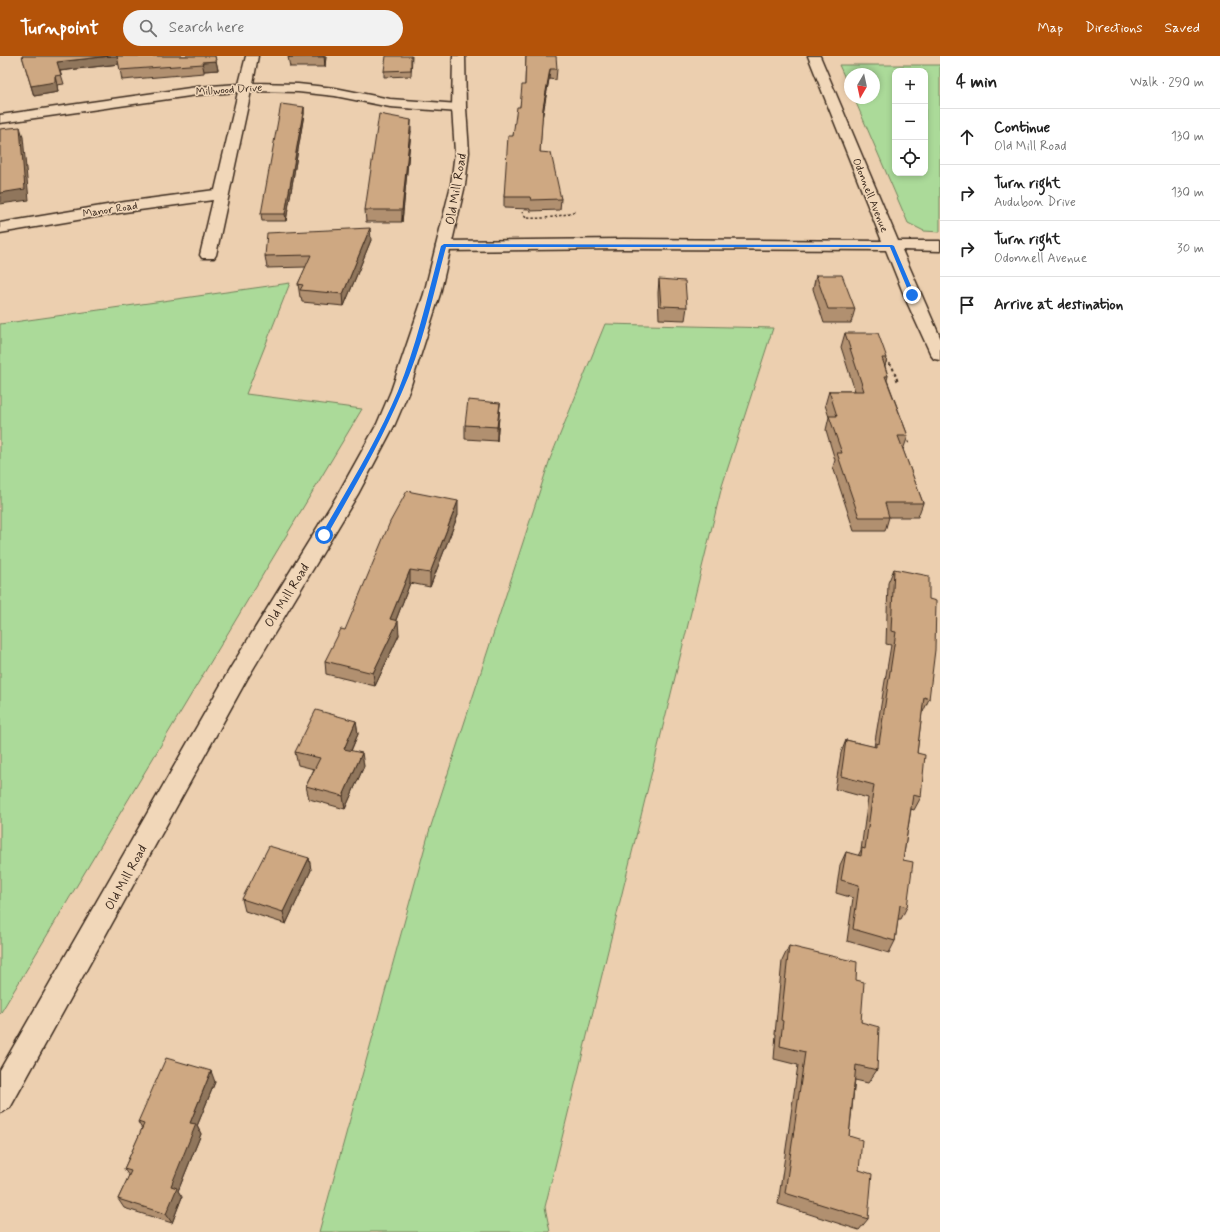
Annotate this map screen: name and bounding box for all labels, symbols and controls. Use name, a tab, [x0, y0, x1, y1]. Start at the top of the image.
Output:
search box	[123, 10, 403, 46]
text: Turnpoint	[20, 16, 99, 41]
icon: search	[137, 17, 159, 39]
text: Search here	[169, 18, 244, 38]
text: Map	[1037, 19, 1063, 37]
text: Directions	[1085, 19, 1143, 37]
text: Saved	[1165, 19, 1200, 37]
north arrow	[844, 68, 880, 104]
map controls	[892, 68, 928, 176]
button: +	[892, 68, 928, 104]
text: 4 min	[956, 71, 997, 93]
text: Walk · 290 m	[1130, 74, 1204, 91]
street label: Millwood Drive	[195, 81, 263, 99]
button: −	[892, 104, 928, 140]
text: Continue	[994, 118, 1050, 138]
icon: ahead	[956, 126, 978, 148]
text: 130 m	[1171, 128, 1204, 145]
text: Old Mill Road	[994, 138, 1066, 155]
button: locate	[892, 140, 928, 176]
street label: Old Mill Road	[442, 152, 471, 226]
street label: Odonnell Avenue	[849, 156, 892, 235]
text: Turn right	[994, 174, 1061, 194]
icon: right	[956, 182, 978, 204]
text: 130 m	[1171, 184, 1204, 201]
text: Audubon Drive	[994, 194, 1076, 211]
street label: Manor Road	[82, 199, 139, 221]
text: Turn right	[994, 230, 1061, 250]
icon: right	[956, 238, 978, 260]
text: 30 m	[1177, 240, 1204, 257]
text: Odonnell Avenue	[994, 250, 1087, 267]
route end	[903, 286, 921, 304]
icon: arrive	[956, 294, 978, 316]
text: Arrive at destination	[994, 295, 1123, 315]
route start	[315, 526, 333, 544]
street label: Old Mill Road	[261, 561, 314, 631]
street label: Old Mill Road	[101, 842, 151, 914]

